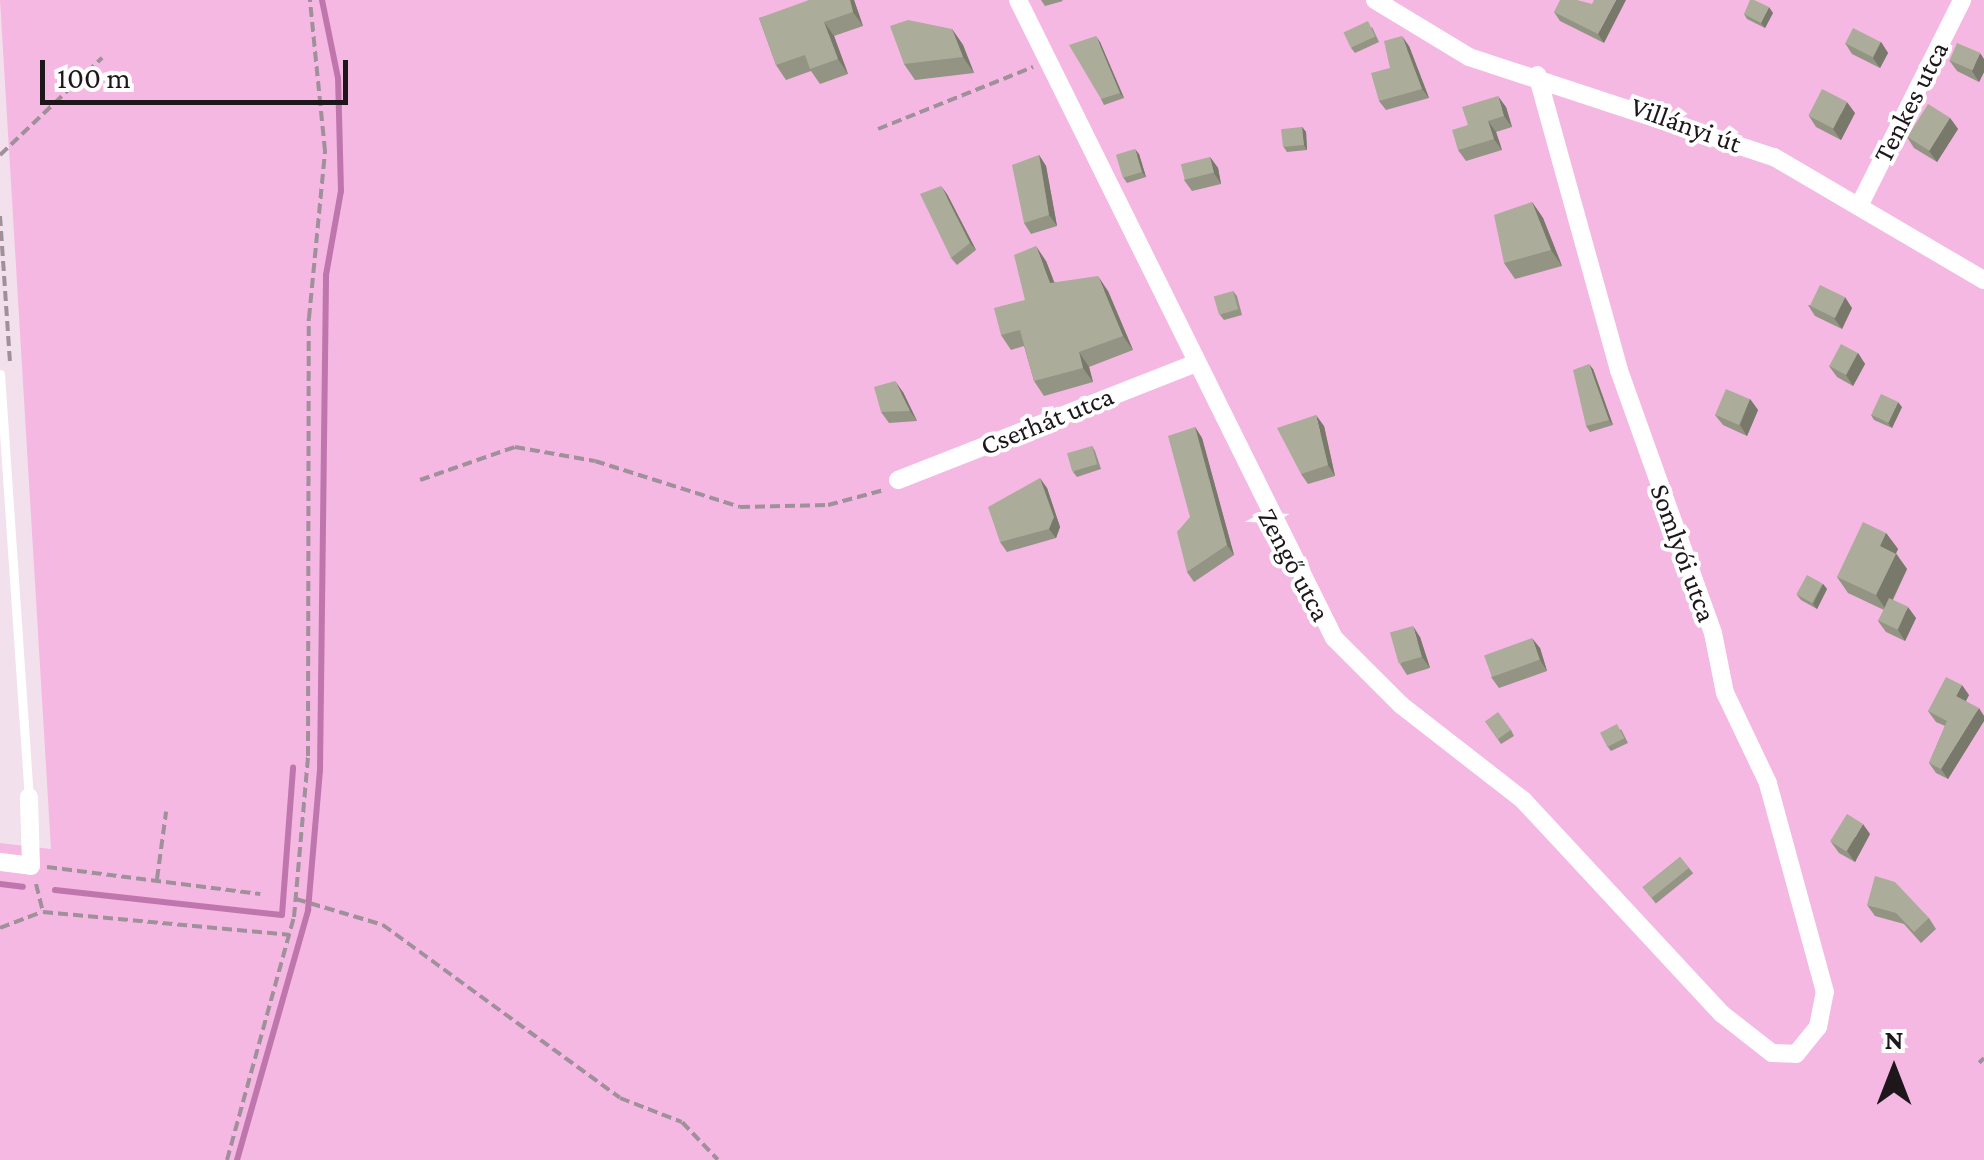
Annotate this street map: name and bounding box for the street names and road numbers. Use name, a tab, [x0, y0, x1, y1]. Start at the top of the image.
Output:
street label: Tenkes utca	[1866, 36, 1956, 168]
street label: Villányi út	[1626, 90, 1746, 160]
street label: Cserhát utca	[976, 379, 1118, 463]
street label: Somlyói utca	[1643, 479, 1723, 627]
street label: Zengő utca	[1250, 503, 1338, 627]

